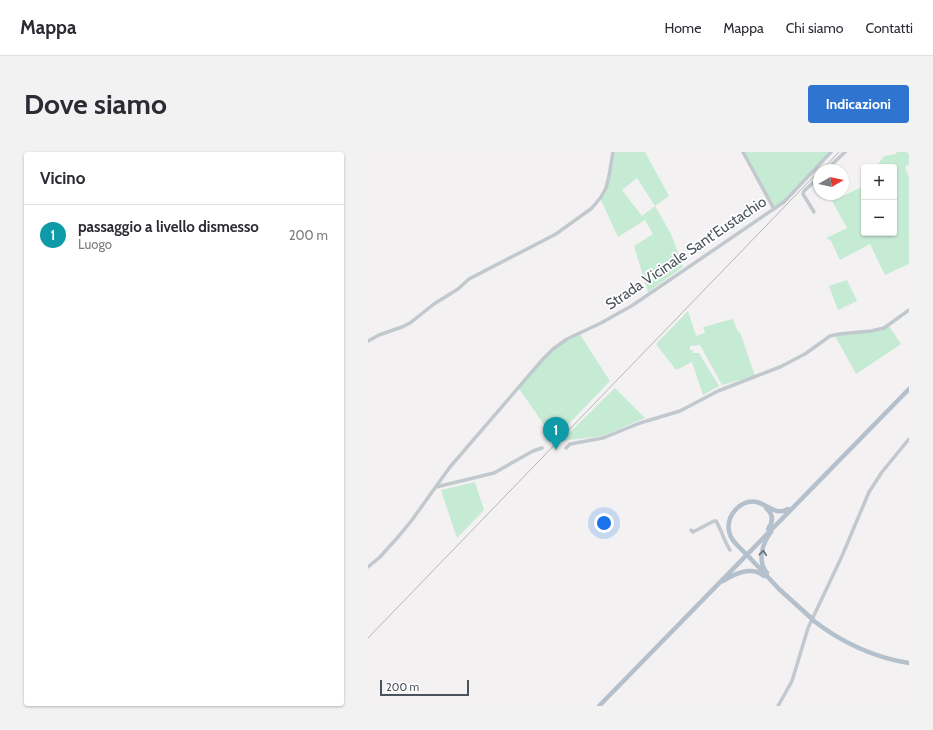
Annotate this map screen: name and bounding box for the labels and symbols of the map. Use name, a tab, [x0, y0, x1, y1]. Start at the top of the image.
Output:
north arrow	[813, 164, 849, 200]
street label: Strada Vicinale Sant'Eustachio	[602, 192, 770, 314]
pin: 1	[543, 417, 569, 450]
your location	[594, 513, 614, 533]
one-way arrow	[758, 550, 767, 556]
scale bar	[380, 678, 469, 697]

